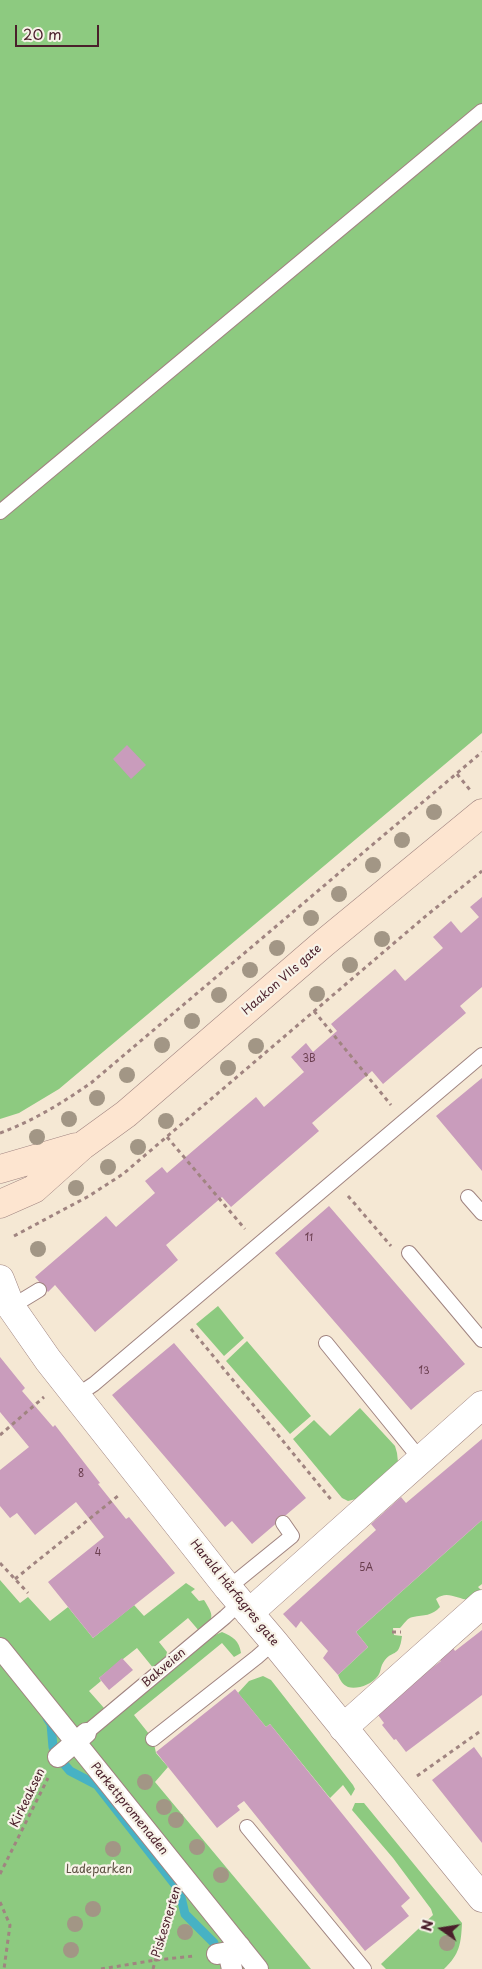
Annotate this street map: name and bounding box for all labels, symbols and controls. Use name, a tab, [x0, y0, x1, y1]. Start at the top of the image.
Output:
scale bar	[18, 15, 101, 47]
text: 20 m	[23, 22, 62, 45]
street label: Haakon VIIs gate	[239, 942, 325, 1018]
house number: 3B	[302, 1053, 316, 1065]
house number: 11	[305, 1232, 313, 1244]
house number: 13	[418, 1365, 430, 1377]
house number: 8	[78, 1468, 84, 1480]
street label: Harald Hårfagres gate	[187, 1537, 281, 1649]
house number: 4	[95, 1547, 101, 1559]
house number: 5A	[359, 1562, 373, 1574]
street label: Bakveien	[139, 1646, 189, 1690]
street label: Parkettpromenaden	[87, 1760, 171, 1858]
street label: Kirkeaksen	[8, 1766, 48, 1830]
park label: Ladeparken	[66, 1863, 132, 1877]
street label: Piskesnerten	[149, 1885, 185, 1959]
north arrow	[417, 1904, 467, 1954]
text: N	[415, 1918, 438, 1933]

